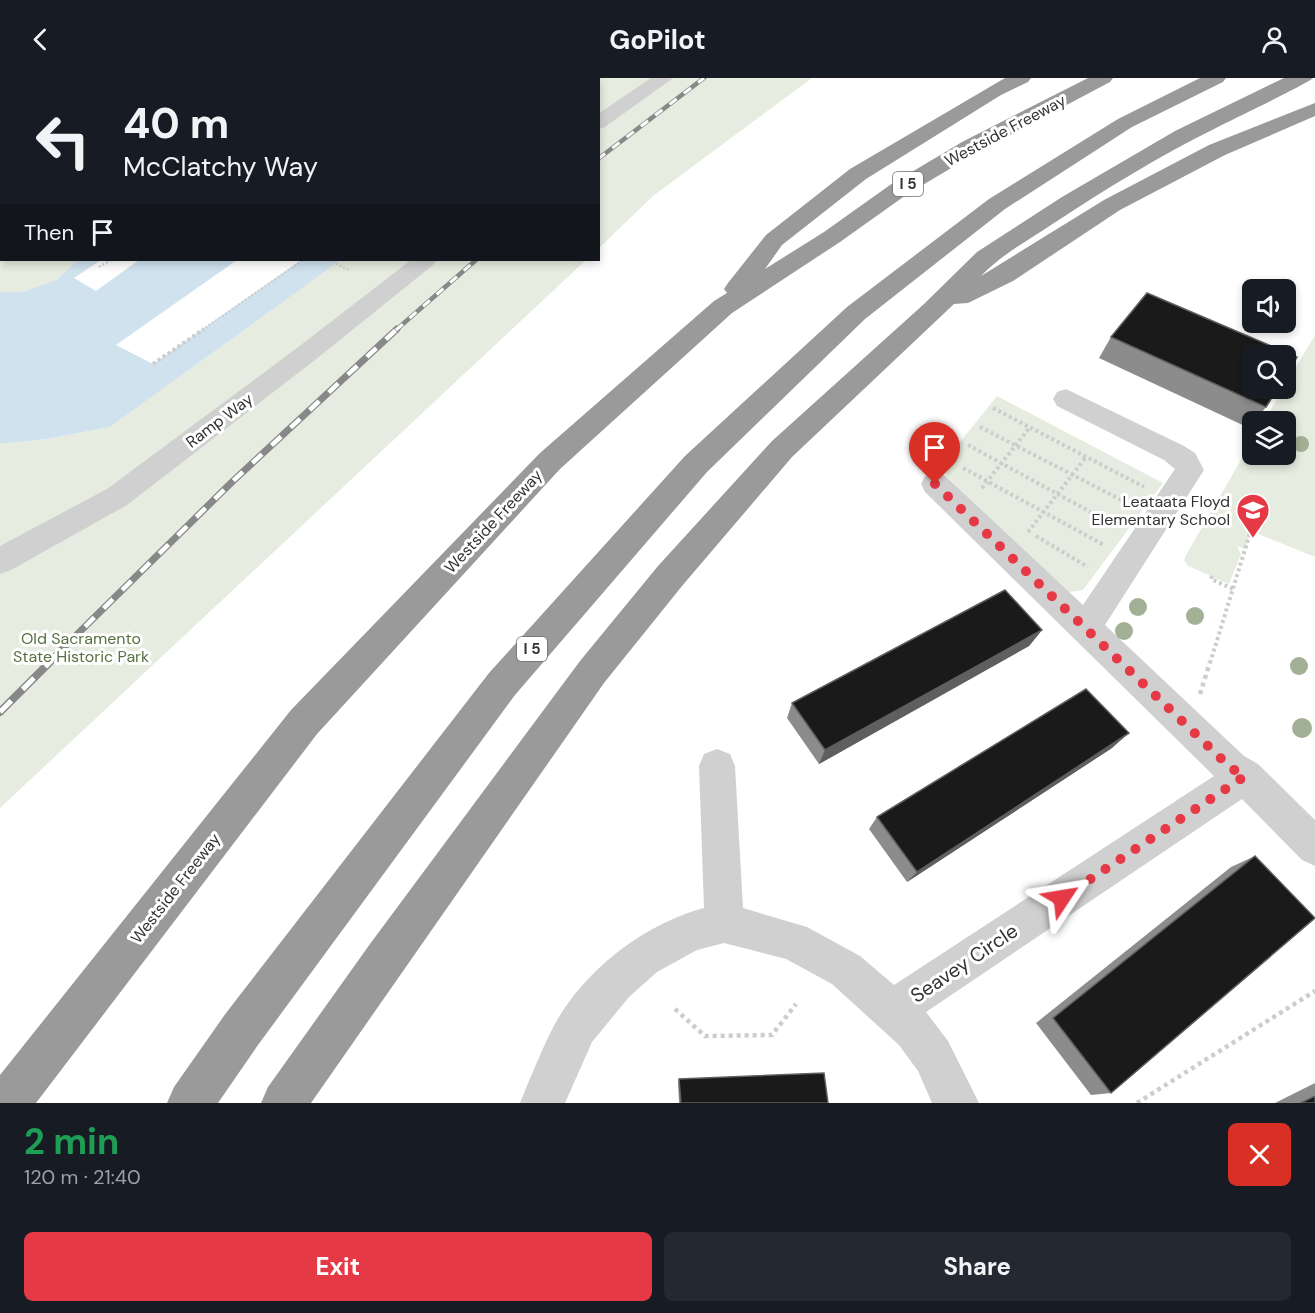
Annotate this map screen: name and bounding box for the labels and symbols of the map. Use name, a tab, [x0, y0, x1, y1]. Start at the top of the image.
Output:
street label: Westside Freeway	[941, 90, 1070, 171]
road number: I 5	[893, 172, 923, 196]
street label: Ramp Way	[182, 388, 257, 452]
pin	[909, 422, 960, 484]
street label: Westside Freeway	[440, 465, 547, 578]
place label: Leataata Floyd Elementary School	[1092, 491, 1230, 530]
school or university icon: Leataata Floyd Elementary School	[1235, 492, 1271, 539]
park label: Old Sacramento State Historic Park	[13, 628, 149, 667]
road number: I 5	[517, 637, 547, 661]
street label: Westside Freeway	[126, 829, 225, 948]
position arrow	[1030, 866, 1094, 930]
street label: Seavey Circle	[905, 917, 1023, 1009]

